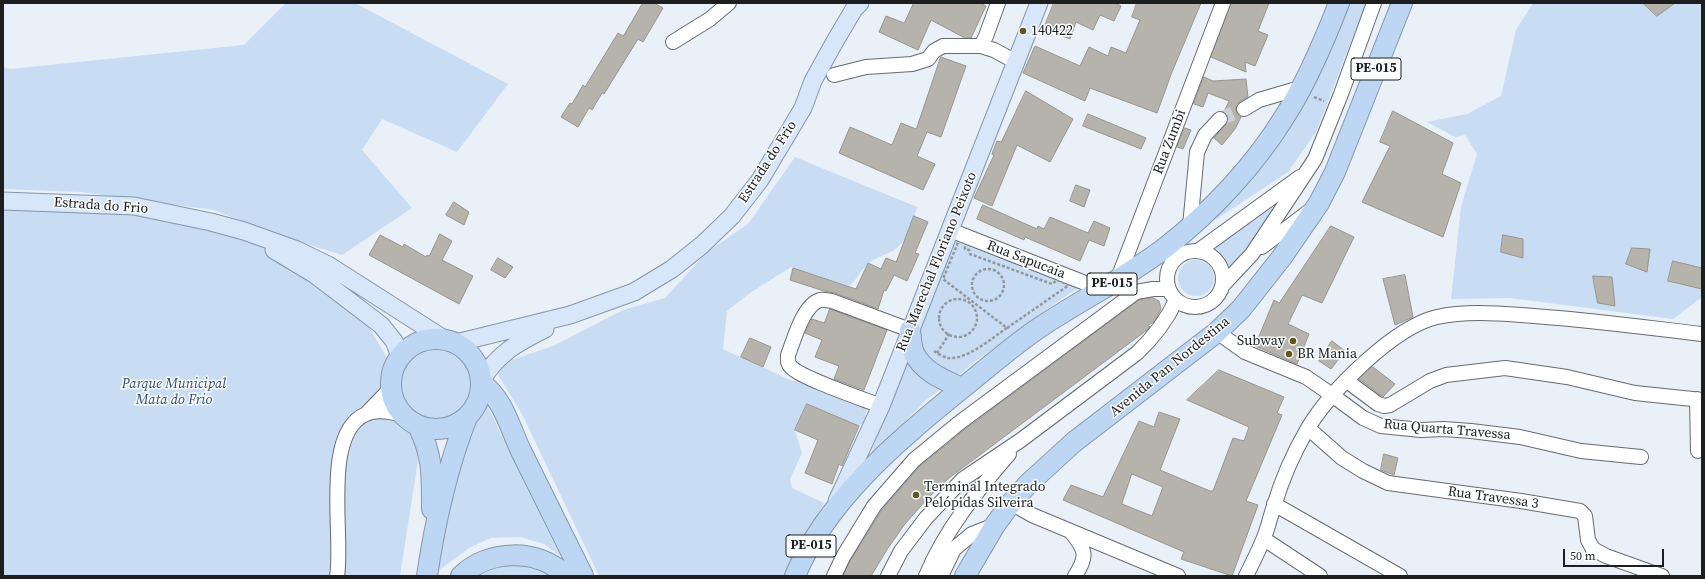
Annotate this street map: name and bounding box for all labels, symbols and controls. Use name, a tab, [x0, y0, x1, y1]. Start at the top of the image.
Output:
place label: 140422	[1031, 23, 1073, 39]
marker: 140422	[1018, 26, 1028, 36]
road number: PE-015	[1351, 58, 1401, 80]
street label: Rua Zumbi	[1150, 107, 1190, 177]
street label: Estrada do Frio	[735, 118, 801, 206]
street label: Rua Marechal Floriano Peixoto	[893, 170, 981, 354]
street label: Estrada do Frio	[53, 194, 149, 218]
street label: Rua Sapucaia	[984, 237, 1068, 283]
road number: PE-015	[1087, 273, 1137, 295]
street label: Avenida Pan Nordestina	[1107, 313, 1233, 421]
place label: Subway	[1237, 333, 1285, 349]
marker: Subway	[1288, 336, 1298, 346]
place label: BR Mania	[1297, 346, 1357, 362]
marker: BR Mania	[1284, 349, 1294, 359]
park label: Parque Municipal Mata do Frio	[122, 376, 226, 408]
street label: Rua Quarta Travessa	[1383, 416, 1511, 444]
place label: Terminal Integrado Pelópidas Silveira	[924, 479, 1045, 512]
street label: Rua Travessa 3	[1446, 483, 1540, 513]
marker: Terminal Integrado Pelópidas Silveira	[911, 490, 921, 500]
road number: PE-015	[786, 535, 836, 557]
scale bar	[1565, 541, 1666, 567]
text: 50 m	[1570, 548, 1596, 564]

